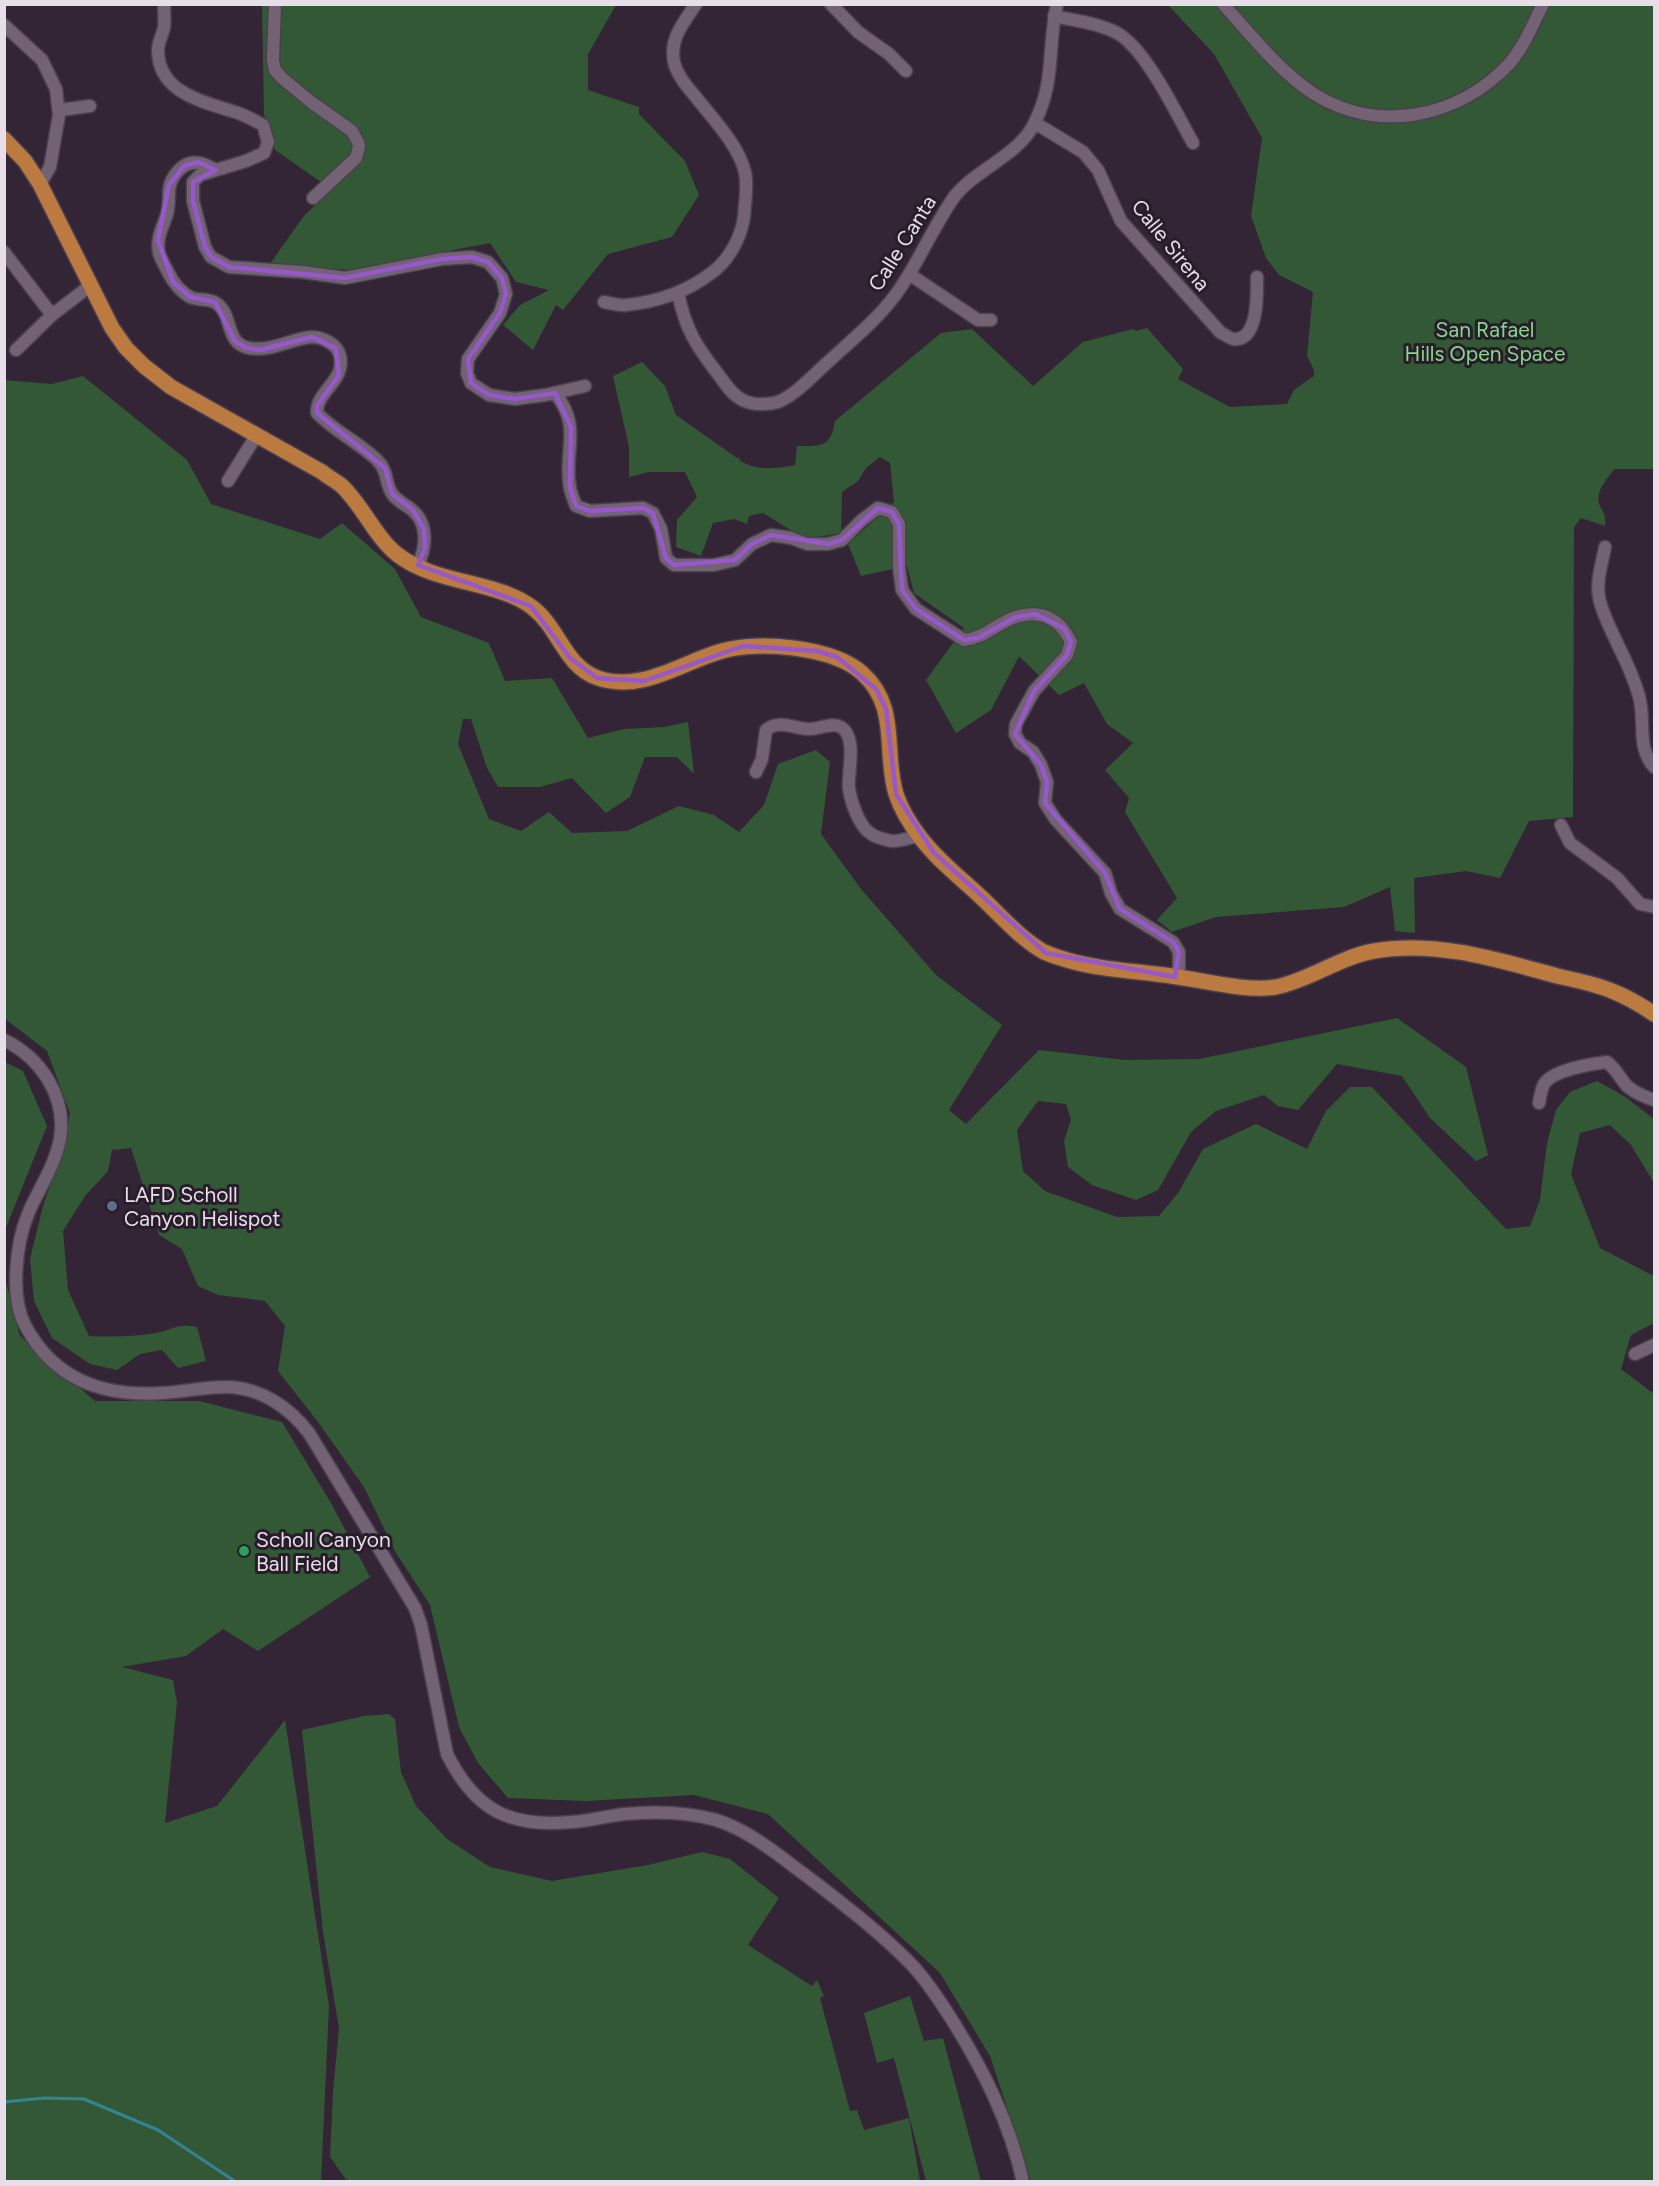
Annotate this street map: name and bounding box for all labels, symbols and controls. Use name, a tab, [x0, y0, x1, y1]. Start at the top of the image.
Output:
street label: Calle Canta	[863, 191, 941, 295]
street label: Calle Sirena	[1127, 194, 1215, 296]
park label: San Rafael Hills Open Space	[1405, 317, 1565, 366]
place label: LAFD Scholl Canyon Helispot	[124, 1182, 280, 1231]
marker: LAFD Scholl Canyon Helispot	[105, 1199, 119, 1213]
place label: Scholl Canyon Ball Field	[256, 1527, 391, 1576]
marker: Scholl Canyon Ball Field	[237, 1544, 251, 1558]

